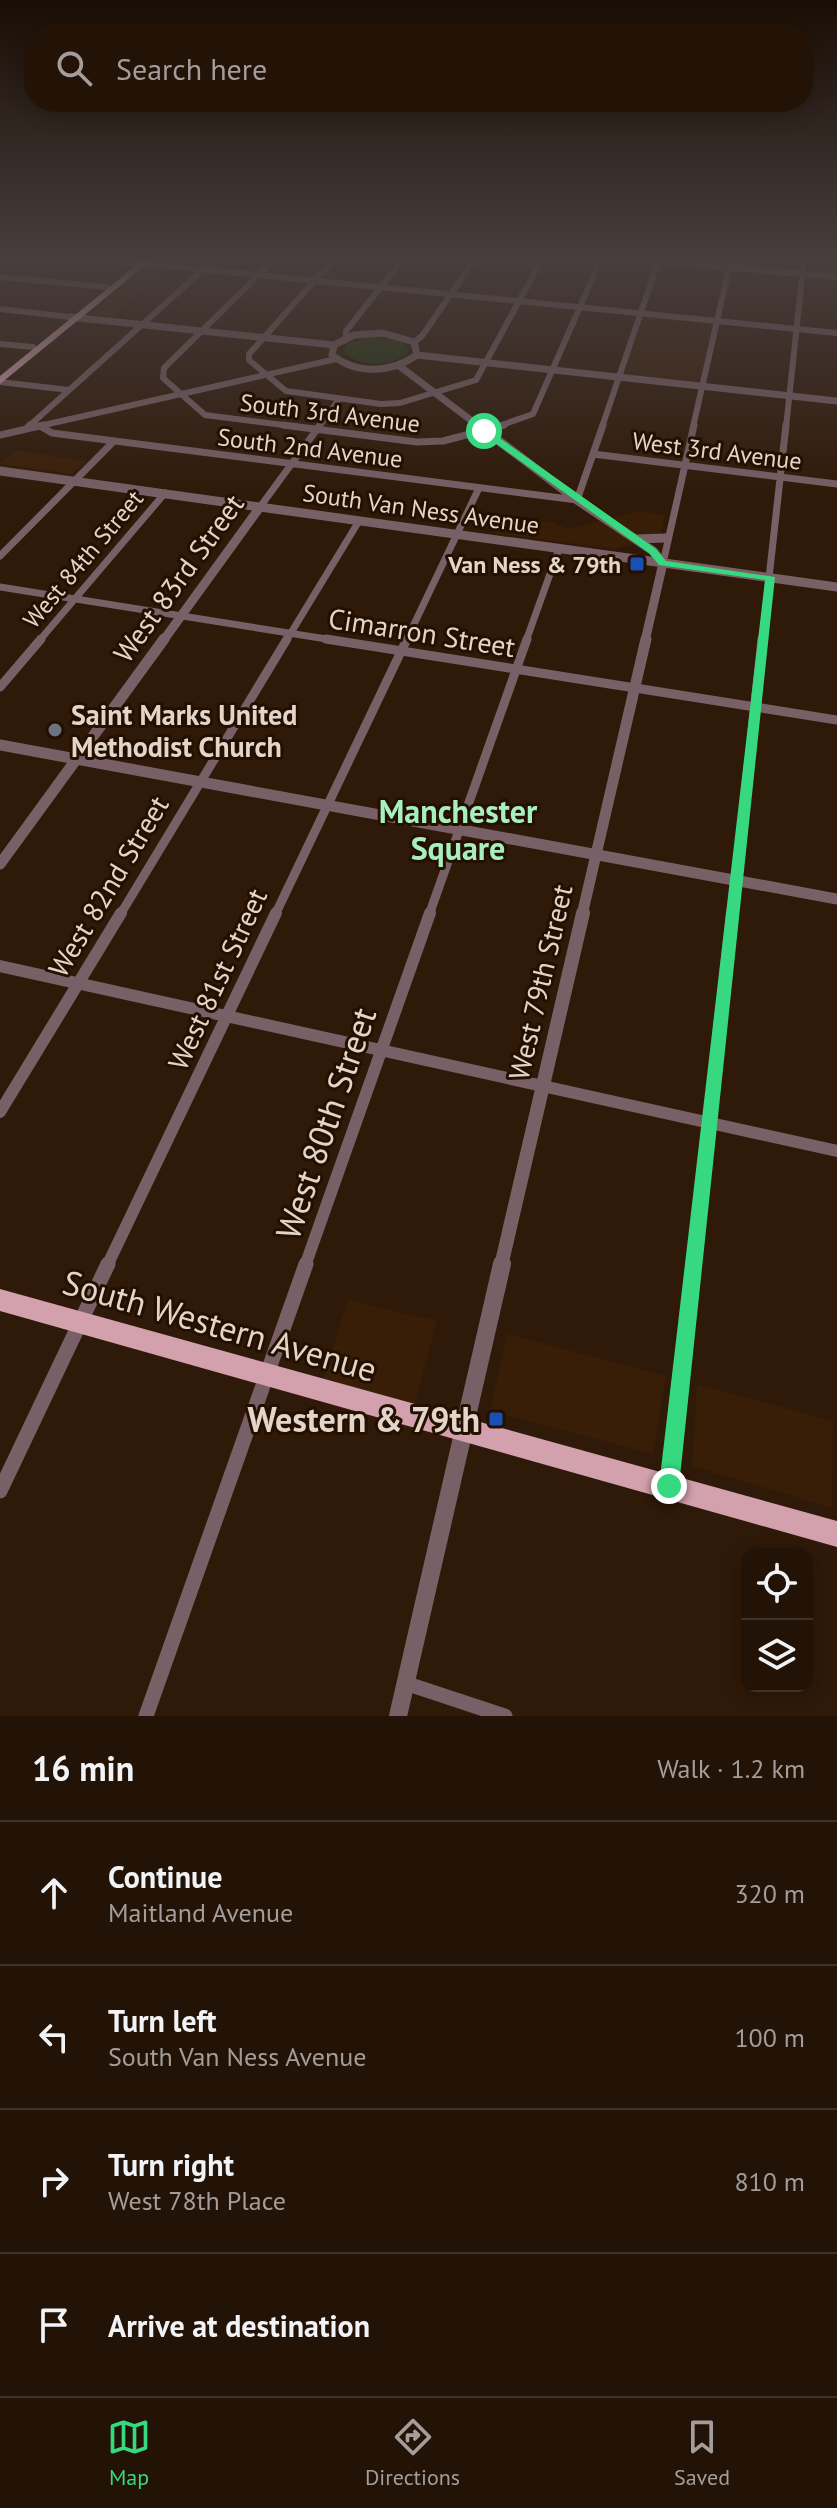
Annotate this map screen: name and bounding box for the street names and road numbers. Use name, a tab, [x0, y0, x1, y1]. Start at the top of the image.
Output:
street label: South 3rd Avenue	[238, 387, 422, 439]
street label: South 2nd Avenue	[216, 421, 404, 475]
street label: West 3rd Avenue	[631, 425, 803, 477]
street label: South Van Ness Avenue	[301, 477, 541, 541]
street label: West 84th Street	[16, 484, 150, 634]
street label: West 83rd Street	[105, 486, 252, 669]
street label: Cimarron Street	[326, 599, 518, 665]
street label: West 82nd Street	[39, 788, 177, 983]
street label: West 79th Street	[500, 880, 581, 1083]
street label: West 81st Street	[159, 882, 275, 1076]
street label: West 80th Street	[265, 1001, 385, 1245]
street label: South Western Avenue	[58, 1259, 382, 1391]

